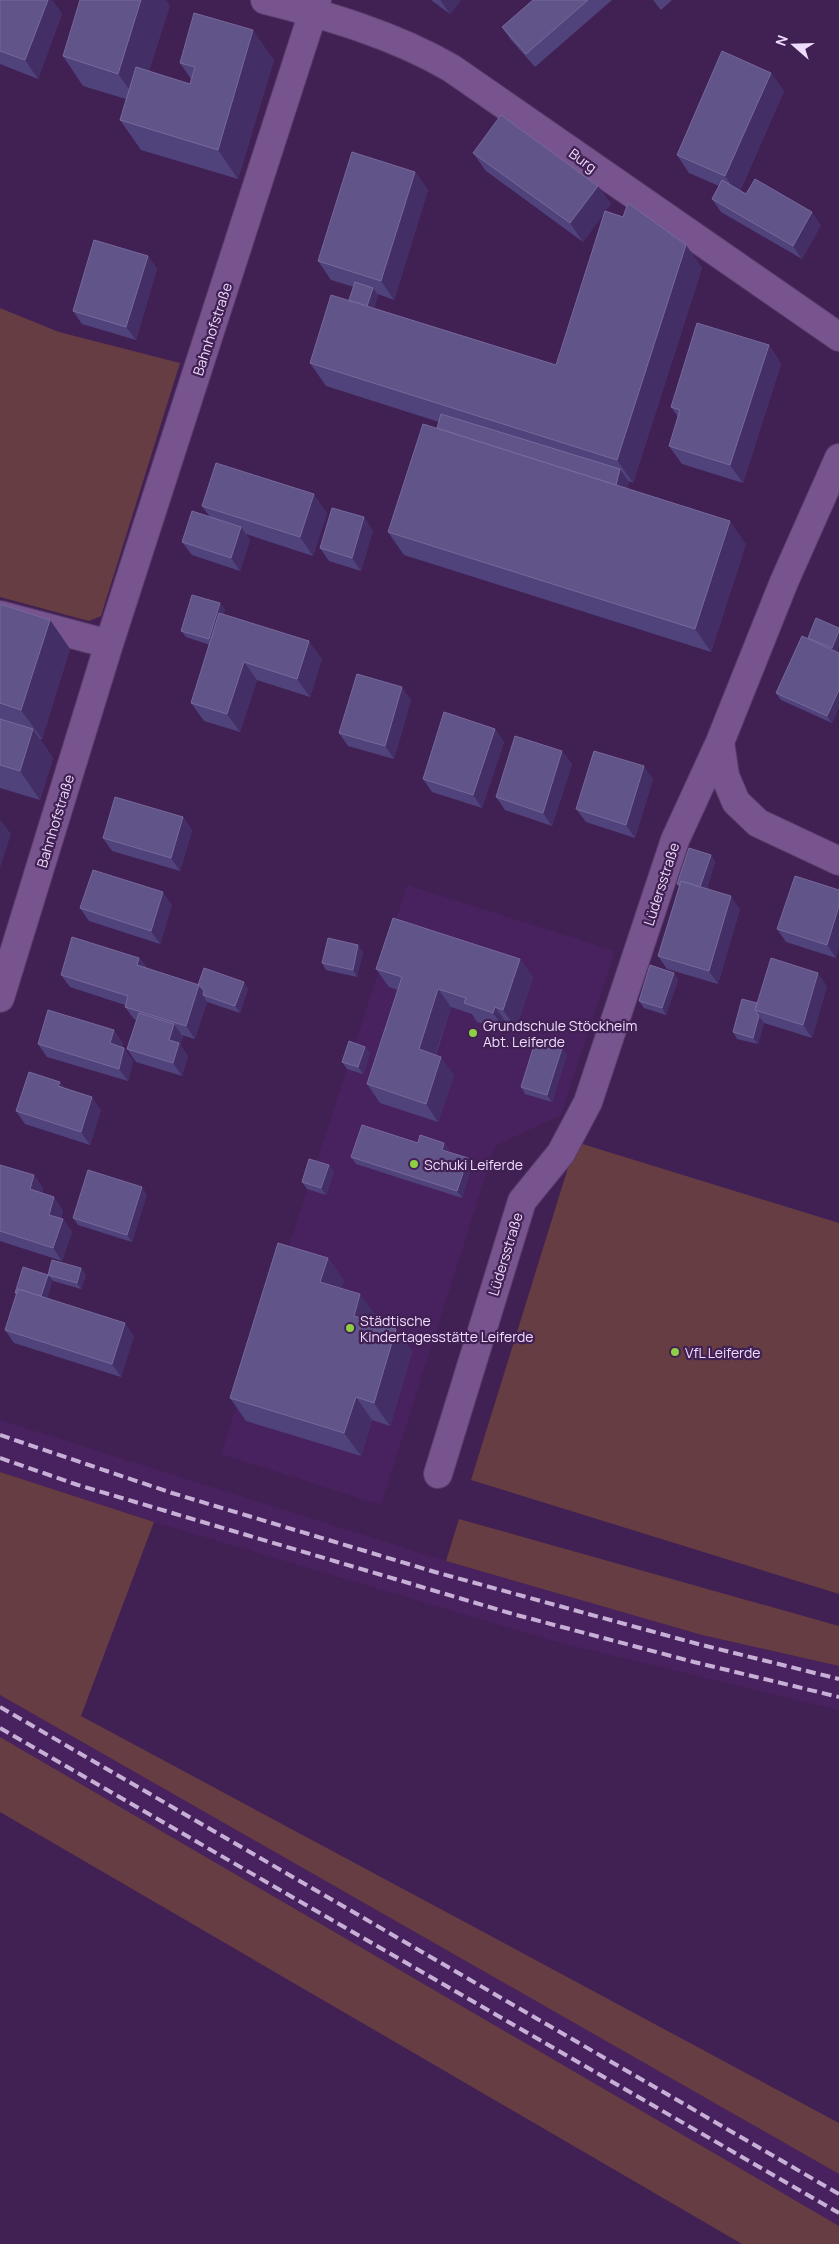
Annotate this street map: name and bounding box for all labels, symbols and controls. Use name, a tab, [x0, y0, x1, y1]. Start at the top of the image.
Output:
north arrow	[769, 20, 819, 70]
text: N	[771, 32, 792, 48]
street label: Burg	[565, 144, 601, 176]
street label: Bahnhofstraße	[188, 280, 236, 378]
street label: Bahnhofstraße	[32, 772, 78, 870]
street label: Lüdersstraße	[639, 840, 683, 928]
place label: Grundschule Stöckheim Abt. Leiferde	[483, 1016, 637, 1051]
marker: Grundschule Stöckheim Abt. Leiferde	[467, 1027, 479, 1039]
place label: Schuki Leiferde	[424, 1155, 523, 1174]
marker: Schuki Leiferde	[408, 1158, 420, 1170]
street label: Lüdersstraße	[483, 1210, 527, 1298]
place label: Städtische Kindertagesstätte Leiferde	[360, 1311, 534, 1346]
marker: Städtische Kindertagesstätte Leiferde	[344, 1322, 356, 1334]
place label: VfL Leiferde	[685, 1343, 761, 1362]
marker: VfL Leiferde	[669, 1346, 681, 1358]

